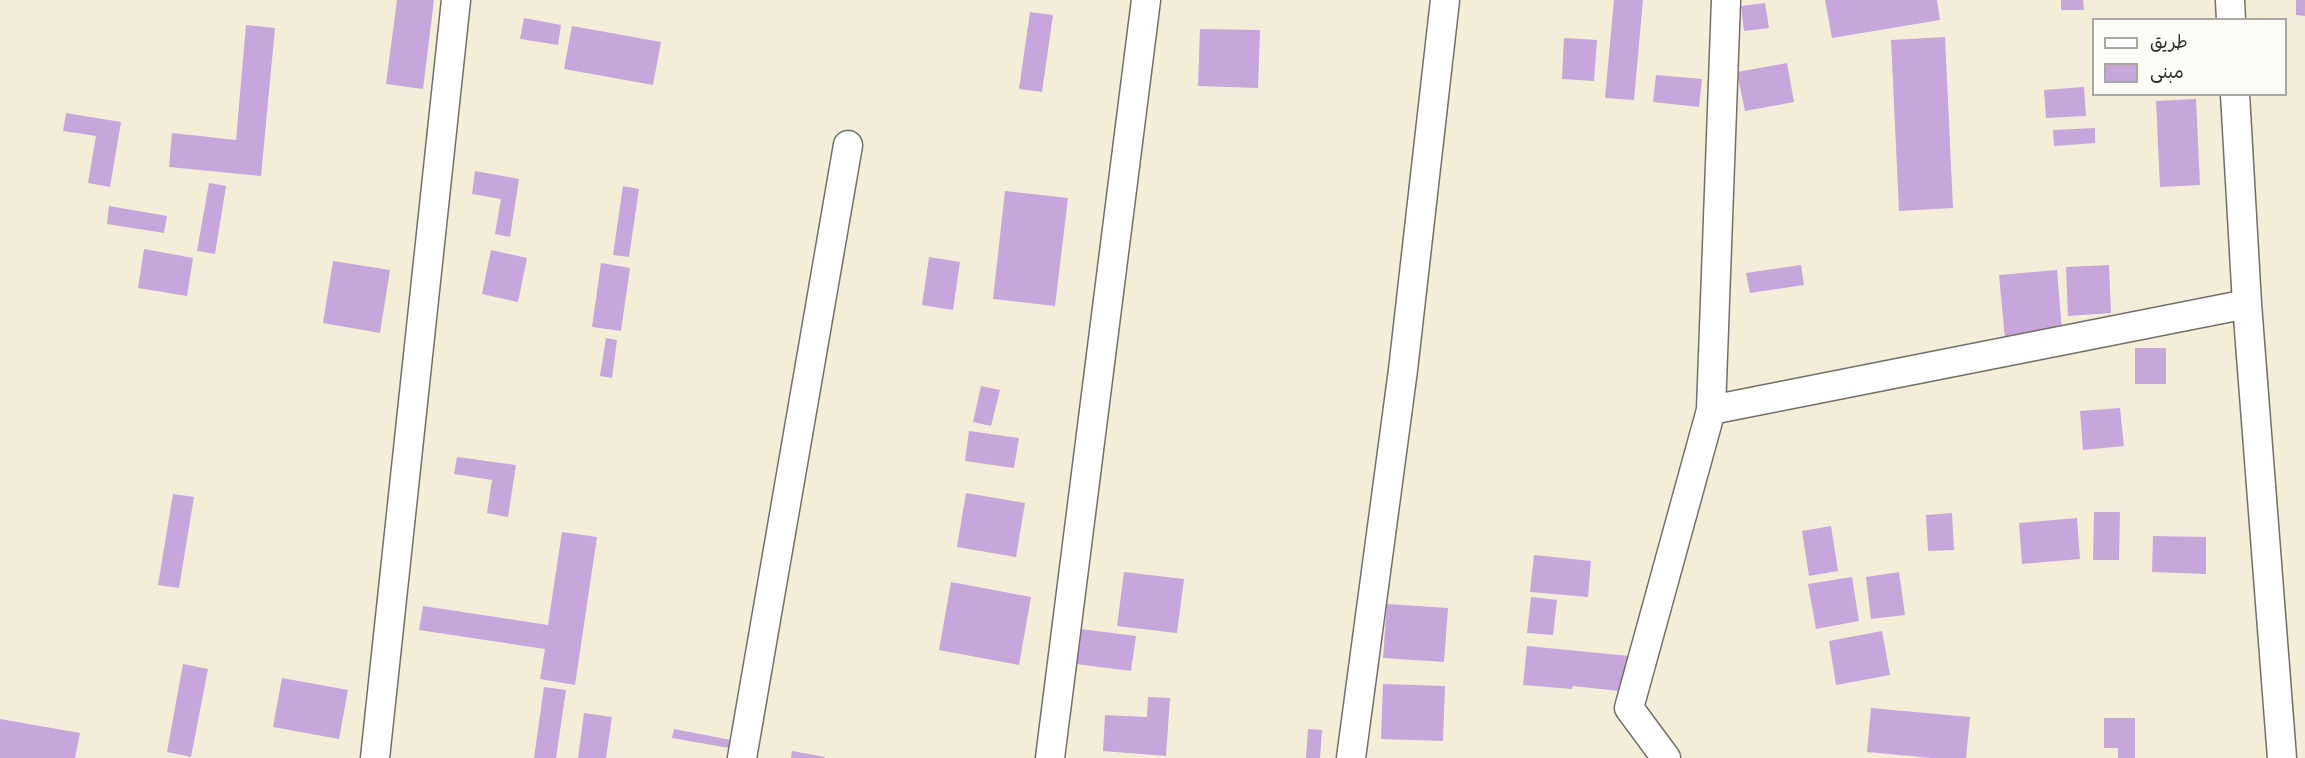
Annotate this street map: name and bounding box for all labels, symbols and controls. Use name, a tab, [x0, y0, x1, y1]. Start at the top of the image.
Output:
legend	[2092, 18, 2287, 96]
text: طريق	[2150, 30, 2188, 54]
text: مبنى	[2150, 60, 2184, 84]

